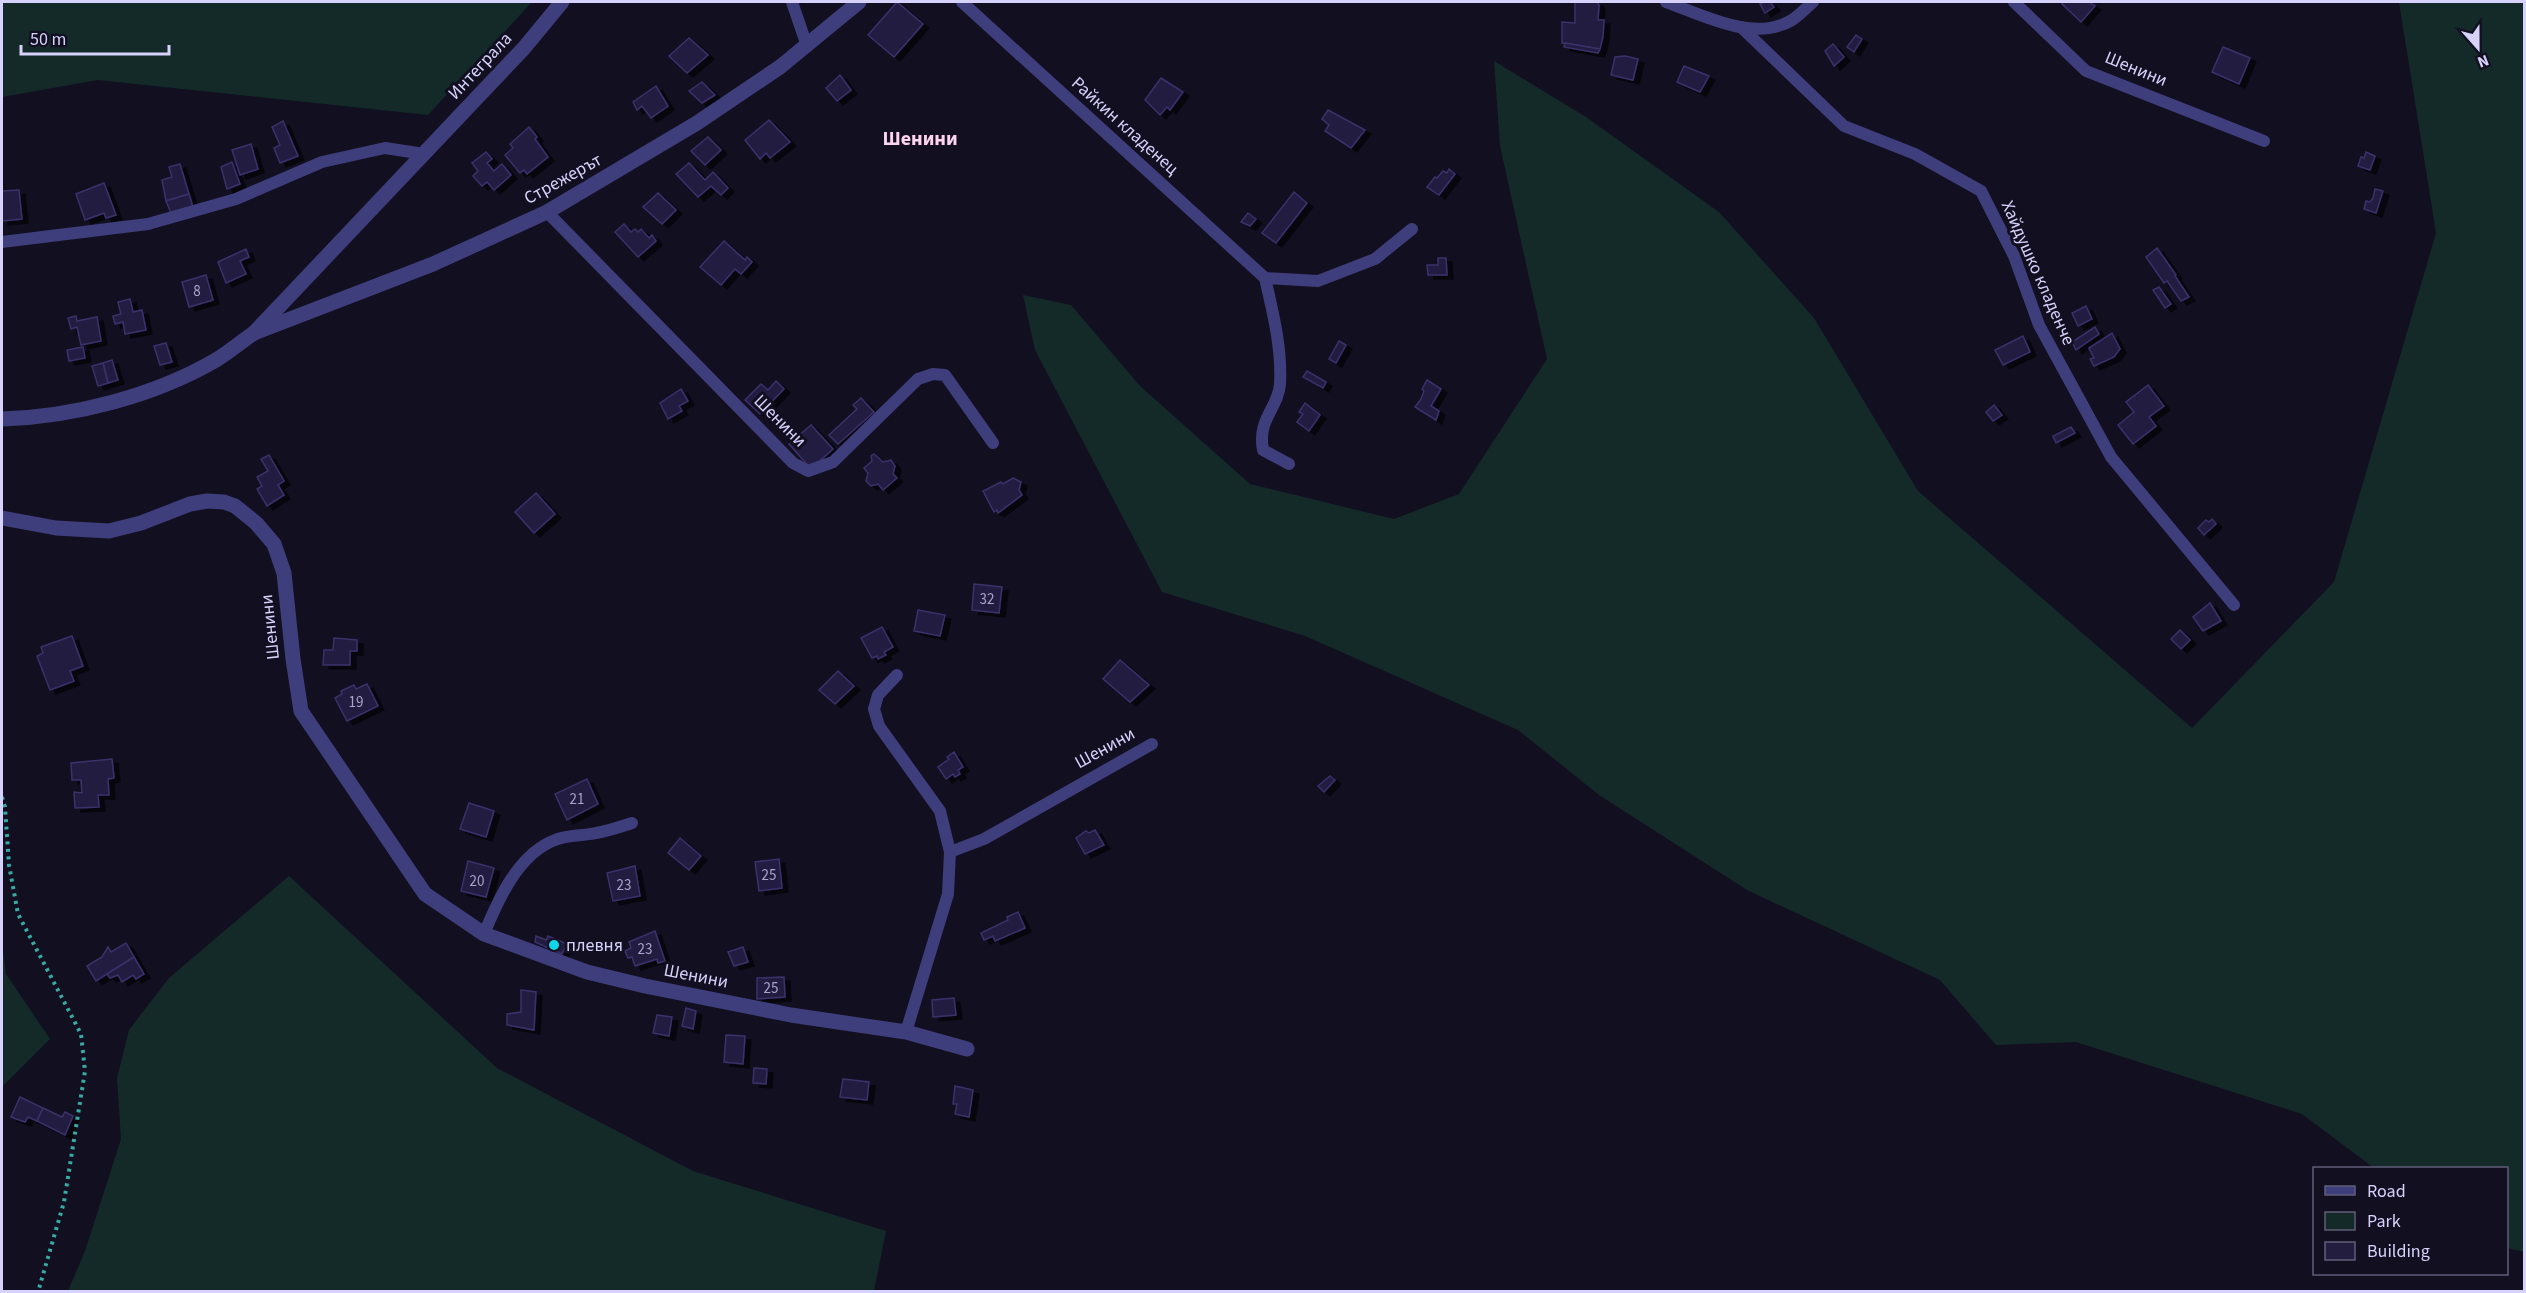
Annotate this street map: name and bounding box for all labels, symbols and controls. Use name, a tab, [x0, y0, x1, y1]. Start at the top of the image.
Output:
scale bar	[21, 18, 170, 56]
north arrow	[2448, 18, 2508, 78]
text: 50 m	[30, 27, 66, 52]
street label: Интеграла	[442, 27, 518, 105]
street label: Шенини	[2101, 45, 2171, 93]
text: N	[2474, 49, 2492, 73]
street label: Райкин кладенец	[1066, 71, 1184, 181]
district label: Шенини	[882, 125, 958, 153]
street label: Стрежерът	[520, 147, 606, 211]
street label: Хайдушко кладенче	[1995, 197, 2081, 349]
house number: 8	[193, 281, 201, 302]
street label: Шенини	[748, 389, 812, 453]
house number: 32	[980, 589, 994, 610]
street label: Шенини	[254, 593, 286, 661]
house number: 19	[349, 692, 363, 713]
street label: Шенини	[1070, 721, 1140, 775]
house number: 21	[570, 789, 584, 810]
house number: 25	[762, 865, 776, 886]
house number: 20	[470, 871, 484, 892]
house number: 23	[617, 875, 631, 896]
place label: плевня	[566, 933, 623, 958]
marker: плевня	[547, 938, 561, 952]
house number: 23	[638, 939, 652, 960]
street label: Шенини	[662, 958, 730, 994]
house number: 25	[764, 978, 778, 999]
legend	[2313, 1167, 2508, 1275]
text: Road	[2367, 1179, 2406, 1204]
text: Park	[2367, 1209, 2401, 1234]
text: Building	[2367, 1239, 2430, 1264]

